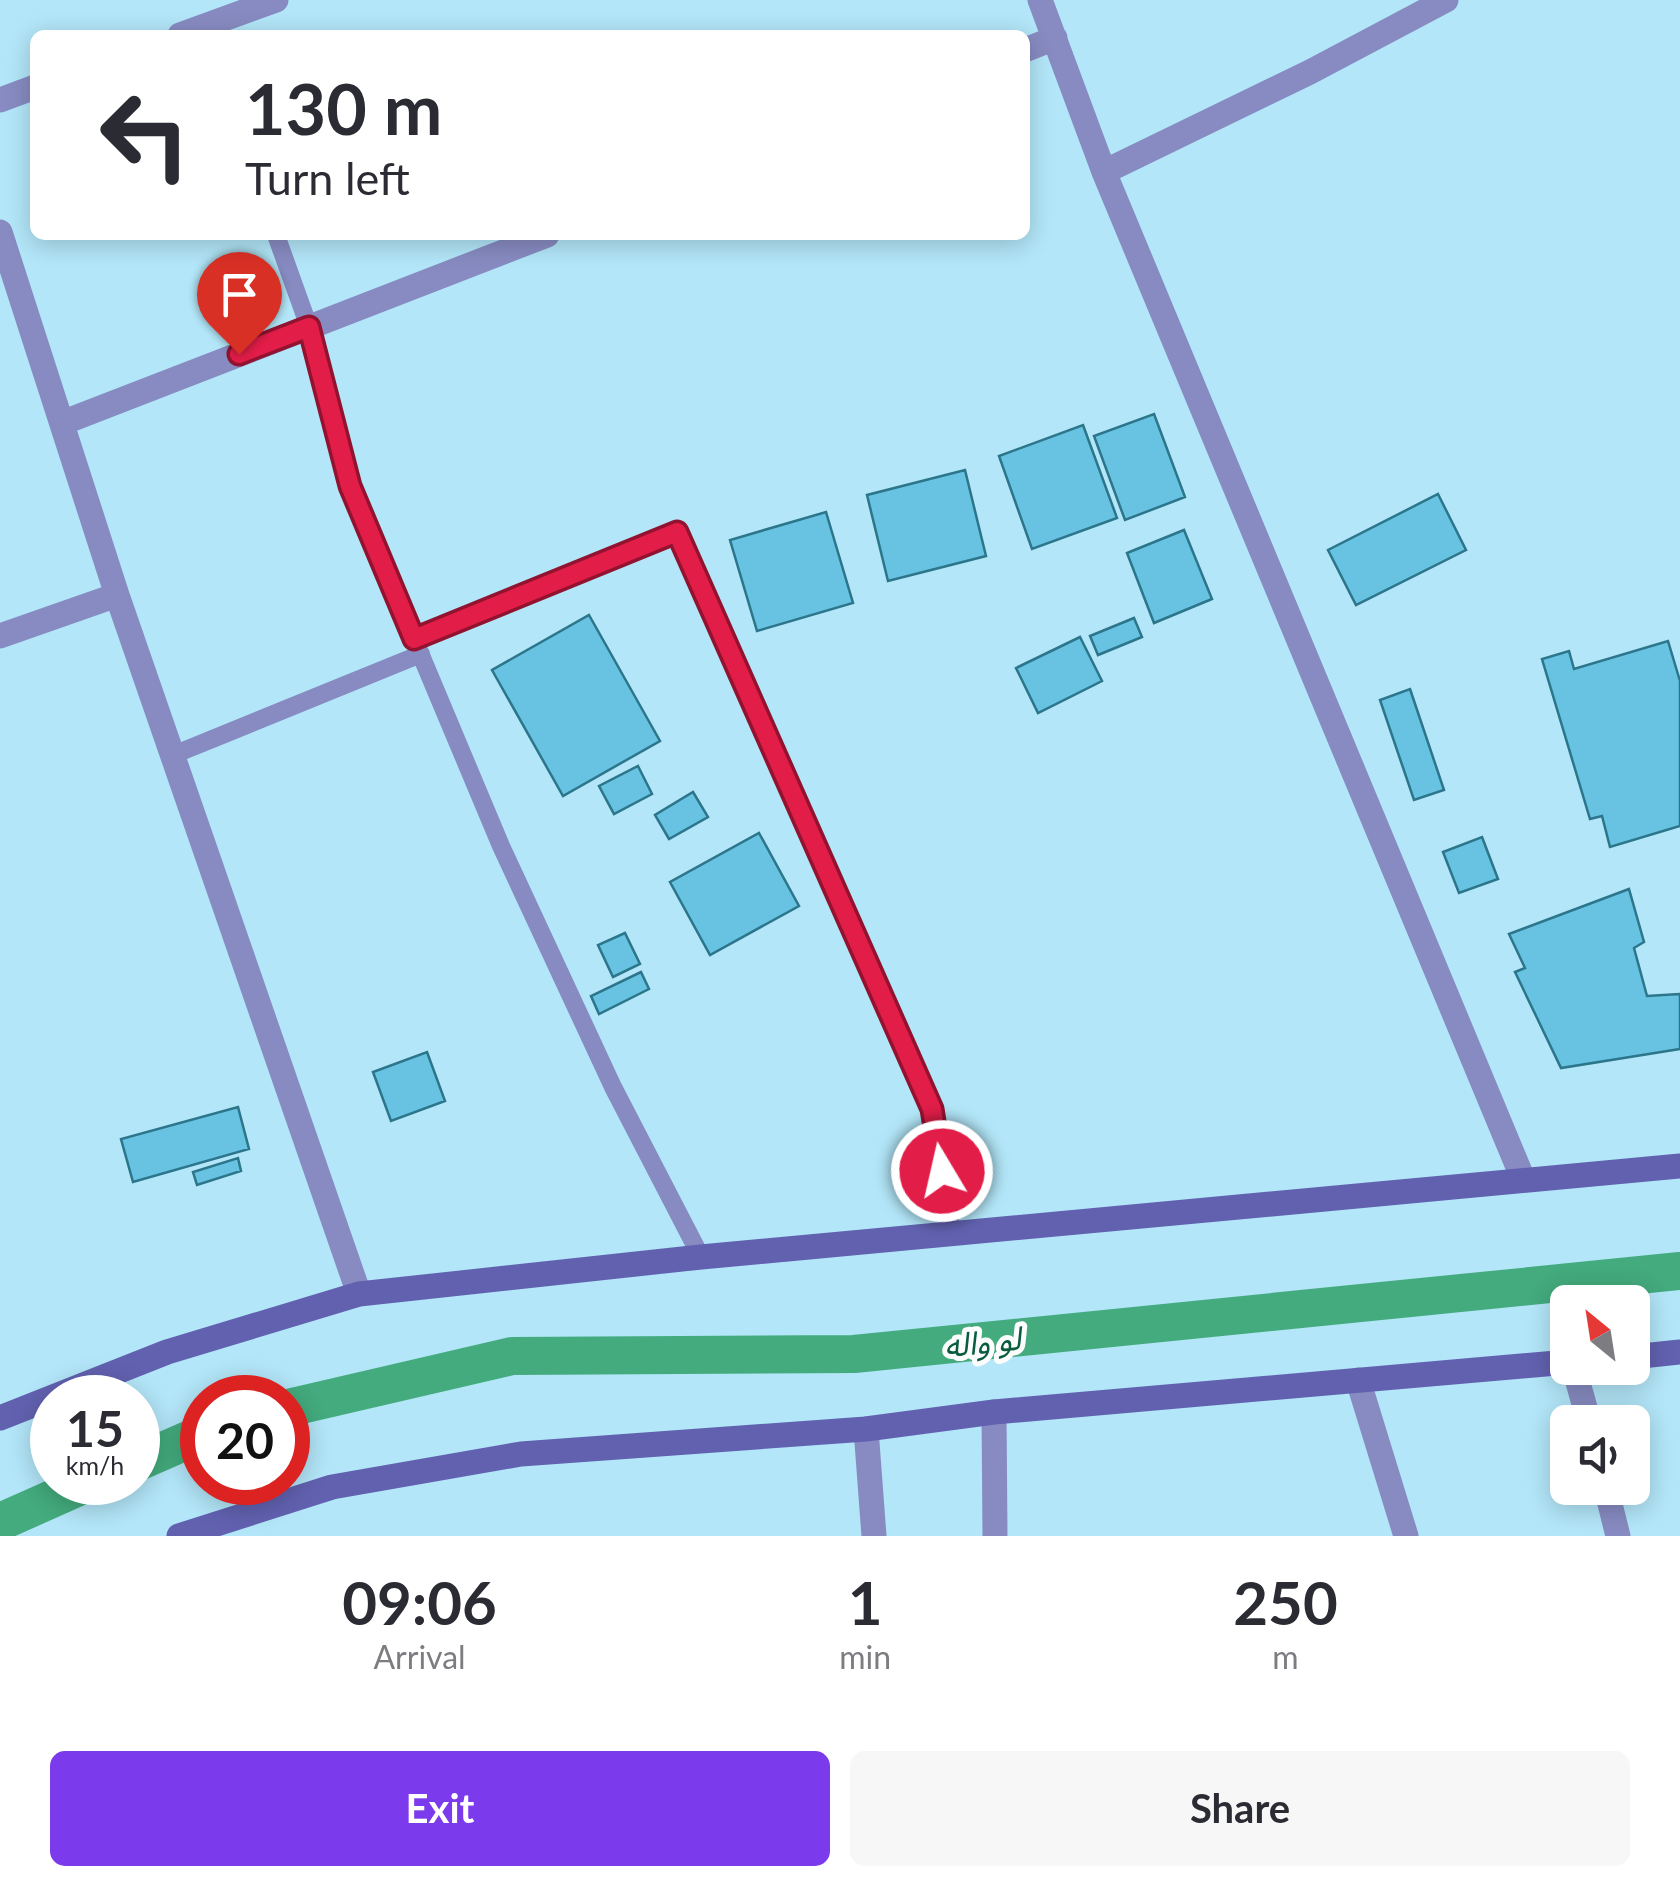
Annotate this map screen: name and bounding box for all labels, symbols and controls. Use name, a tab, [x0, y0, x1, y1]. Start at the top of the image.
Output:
text: 130 m	[245, 66, 442, 150]
icon: left	[80, 70, 210, 200]
text: Turn left	[245, 151, 410, 205]
pin	[197, 252, 282, 355]
icon: arrive	[212, 267, 267, 322]
position arrow	[890, 1119, 994, 1223]
north arrow	[1550, 1285, 1650, 1385]
map controls	[1550, 1285, 1650, 1505]
water label: لو واله	[942, 1317, 1026, 1365]
speed limit sign: 20	[180, 1375, 310, 1505]
text: 15	[66, 1398, 124, 1458]
button: sound	[1550, 1405, 1650, 1505]
text: km/h	[66, 1450, 124, 1480]
text: 09:06	[342, 1566, 497, 1638]
text: 1	[848, 1566, 883, 1638]
text: 250	[1233, 1566, 1338, 1638]
text: Arrival	[373, 1637, 466, 1676]
text: min	[839, 1637, 891, 1676]
text: m	[1272, 1637, 1299, 1676]
button: Exit	[50, 1751, 830, 1866]
button: Share	[850, 1751, 1630, 1866]

